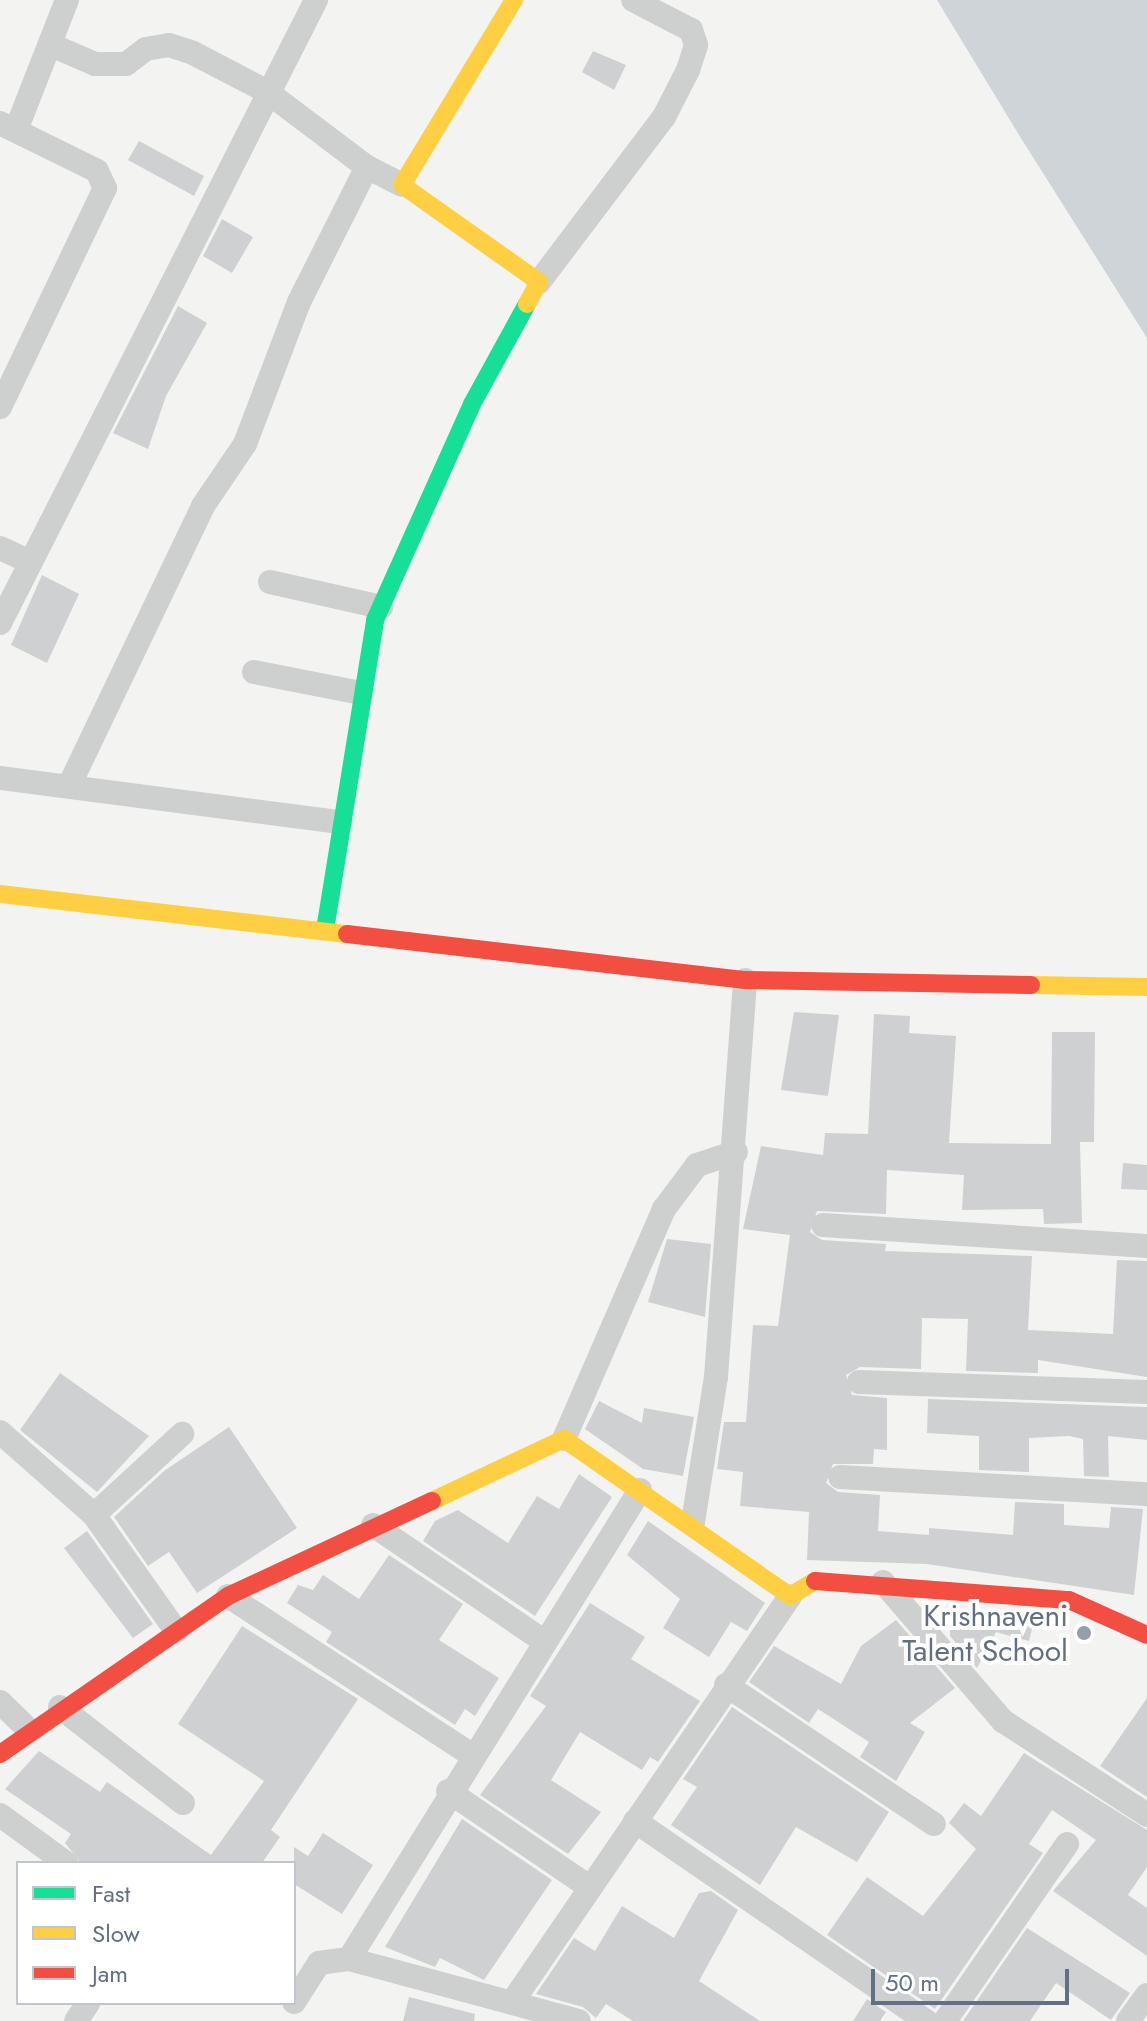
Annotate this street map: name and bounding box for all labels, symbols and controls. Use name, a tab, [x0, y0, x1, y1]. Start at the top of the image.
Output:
place label: Krishnaveni Talent School	[902, 1598, 1068, 1668]
marker: Krishnaveni Talent School	[1075, 1624, 1093, 1642]
legend	[16, 1861, 296, 2005]
text: Fast	[92, 1876, 130, 1911]
text: Slow	[92, 1916, 140, 1951]
scale bar	[875, 1953, 1073, 2003]
text: Jam	[92, 1956, 128, 1991]
text: 50 m	[885, 1965, 939, 2000]

